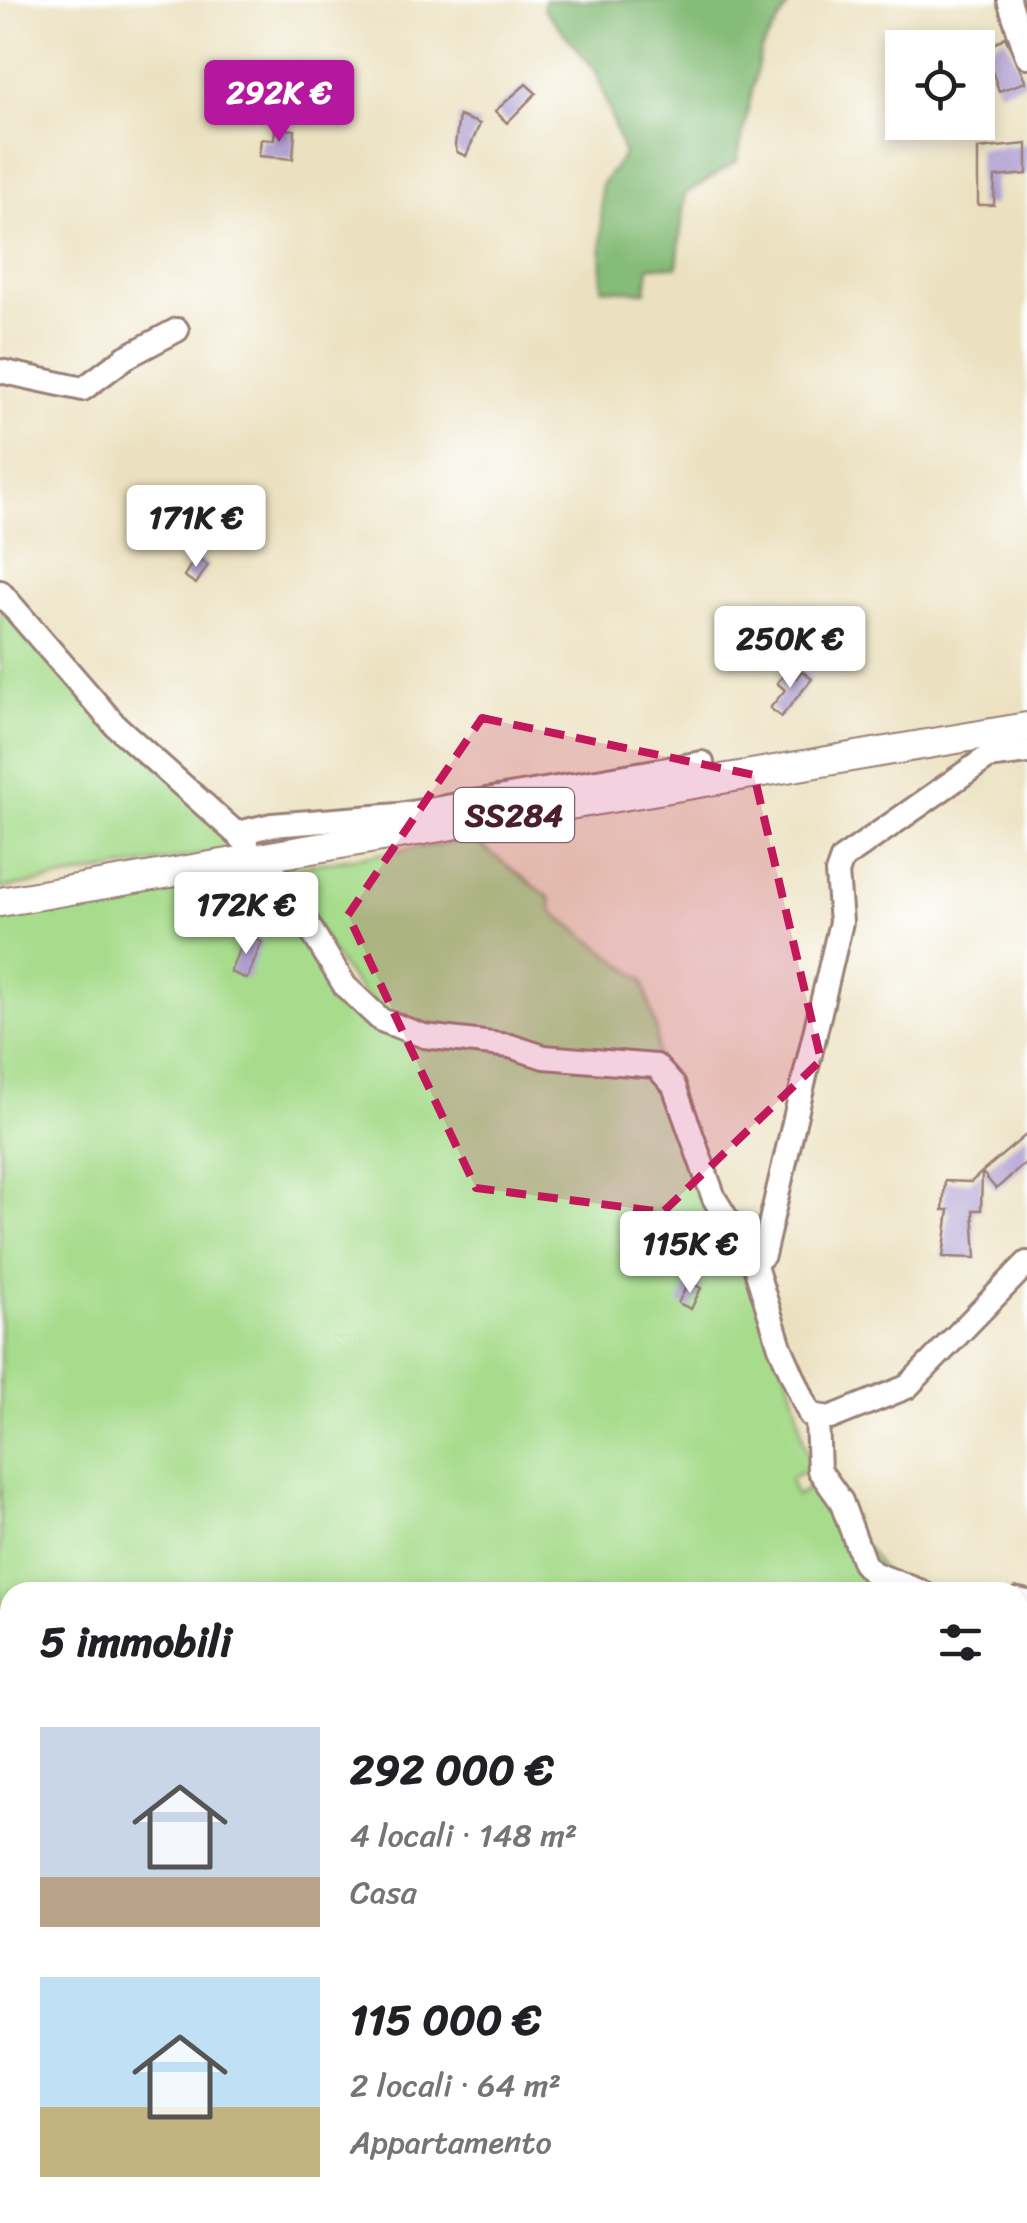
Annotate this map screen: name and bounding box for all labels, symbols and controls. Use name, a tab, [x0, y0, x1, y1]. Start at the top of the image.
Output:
map controls	[885, 30, 995, 140]
button: locate	[885, 30, 995, 140]
pin: 292K €	[198, 60, 360, 145]
text: 292K €	[226, 64, 332, 121]
pin: 171K €	[115, 485, 277, 570]
text: 171K €	[149, 489, 243, 546]
pin: 250K €	[709, 606, 871, 691]
text: 250K €	[736, 610, 844, 667]
road number: SS284	[454, 788, 574, 842]
pin: 172K €	[165, 872, 327, 957]
text: 172K €	[196, 876, 296, 933]
pin: 115K €	[609, 1211, 771, 1296]
text: 115K €	[642, 1215, 738, 1272]
text: 5 immobili	[40, 1605, 232, 1679]
icon: filters	[933, 1615, 988, 1670]
text: 292 000 €	[350, 1733, 554, 1807]
icon: home	[120, 1767, 240, 1887]
text: 4 locali · 148 m²	[350, 1807, 577, 1864]
text: Casa	[350, 1864, 417, 1921]
text: 115 000 €	[350, 1983, 541, 2057]
icon: home	[120, 2017, 240, 2137]
text: 2 locali · 64 m²	[350, 2057, 561, 2114]
text: Appartamento	[350, 2114, 552, 2171]

